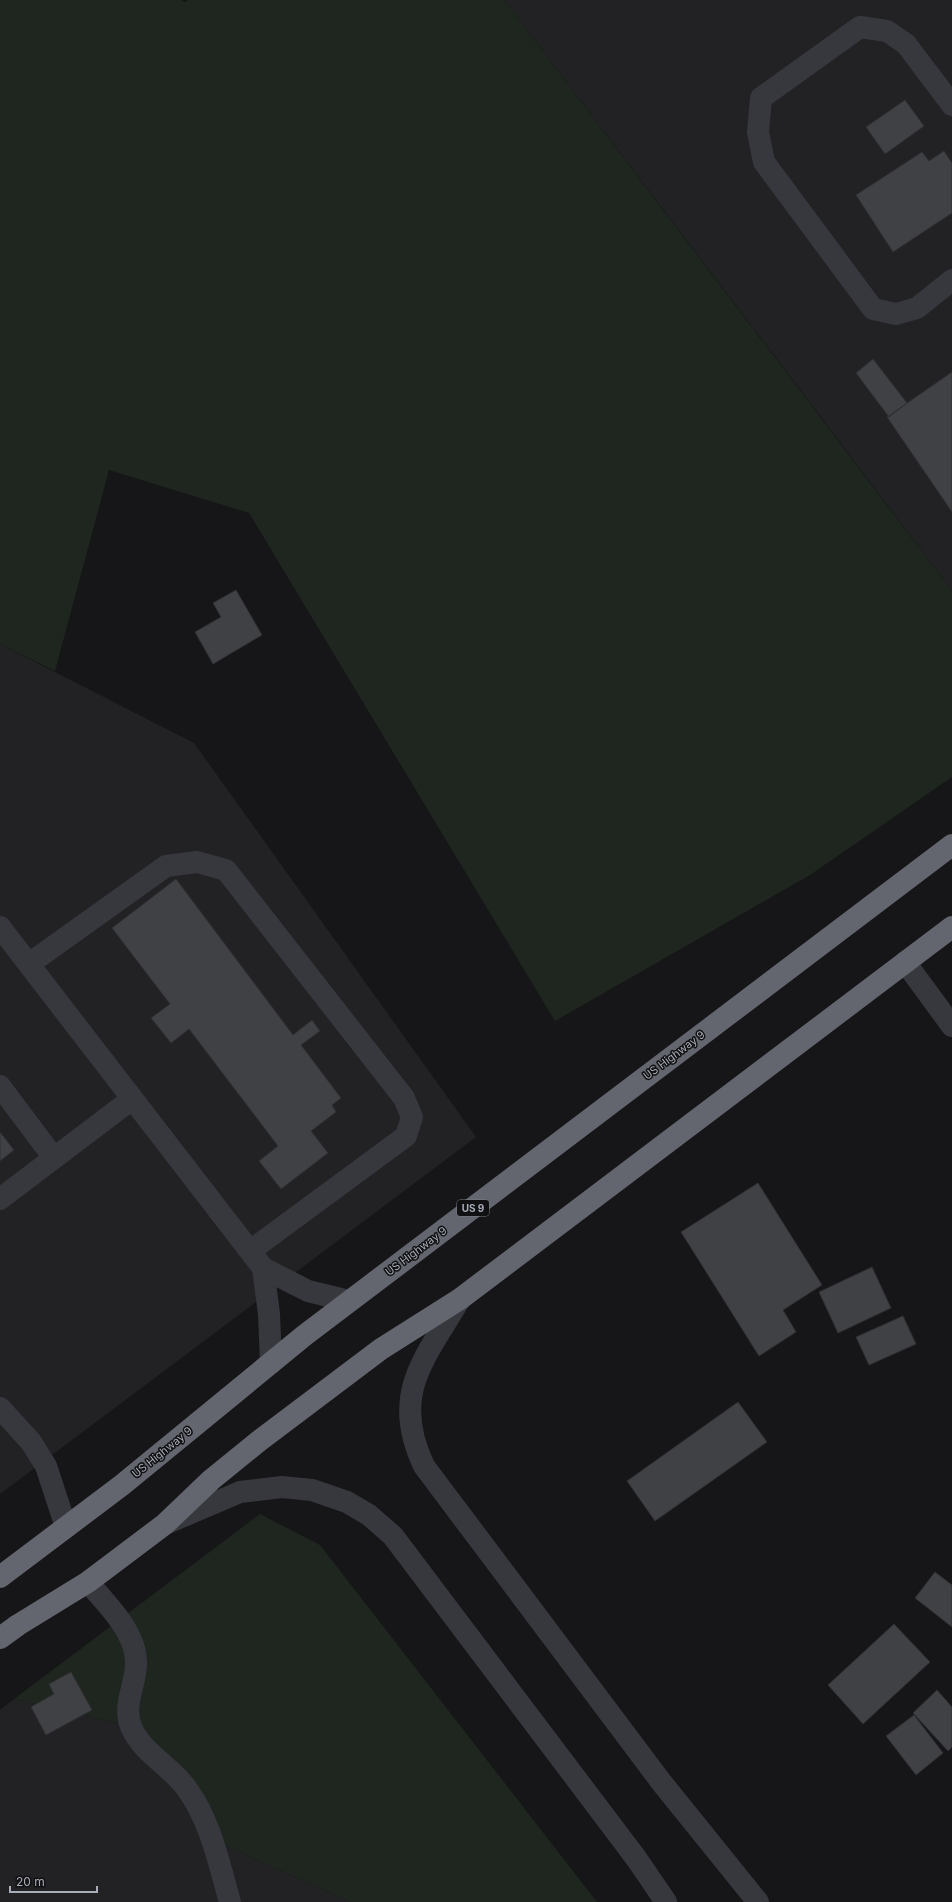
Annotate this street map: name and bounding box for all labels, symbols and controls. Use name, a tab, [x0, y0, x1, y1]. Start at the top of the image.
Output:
street label: US Highway 9	[640, 1027, 708, 1083]
road number: US 9	[457, 1200, 489, 1216]
street label: US Highway 9	[382, 1223, 450, 1279]
street label: US Highway 9	[129, 1423, 195, 1481]
scale bar	[10, 1868, 97, 1894]
text: 20 m	[16, 1874, 45, 1889]

